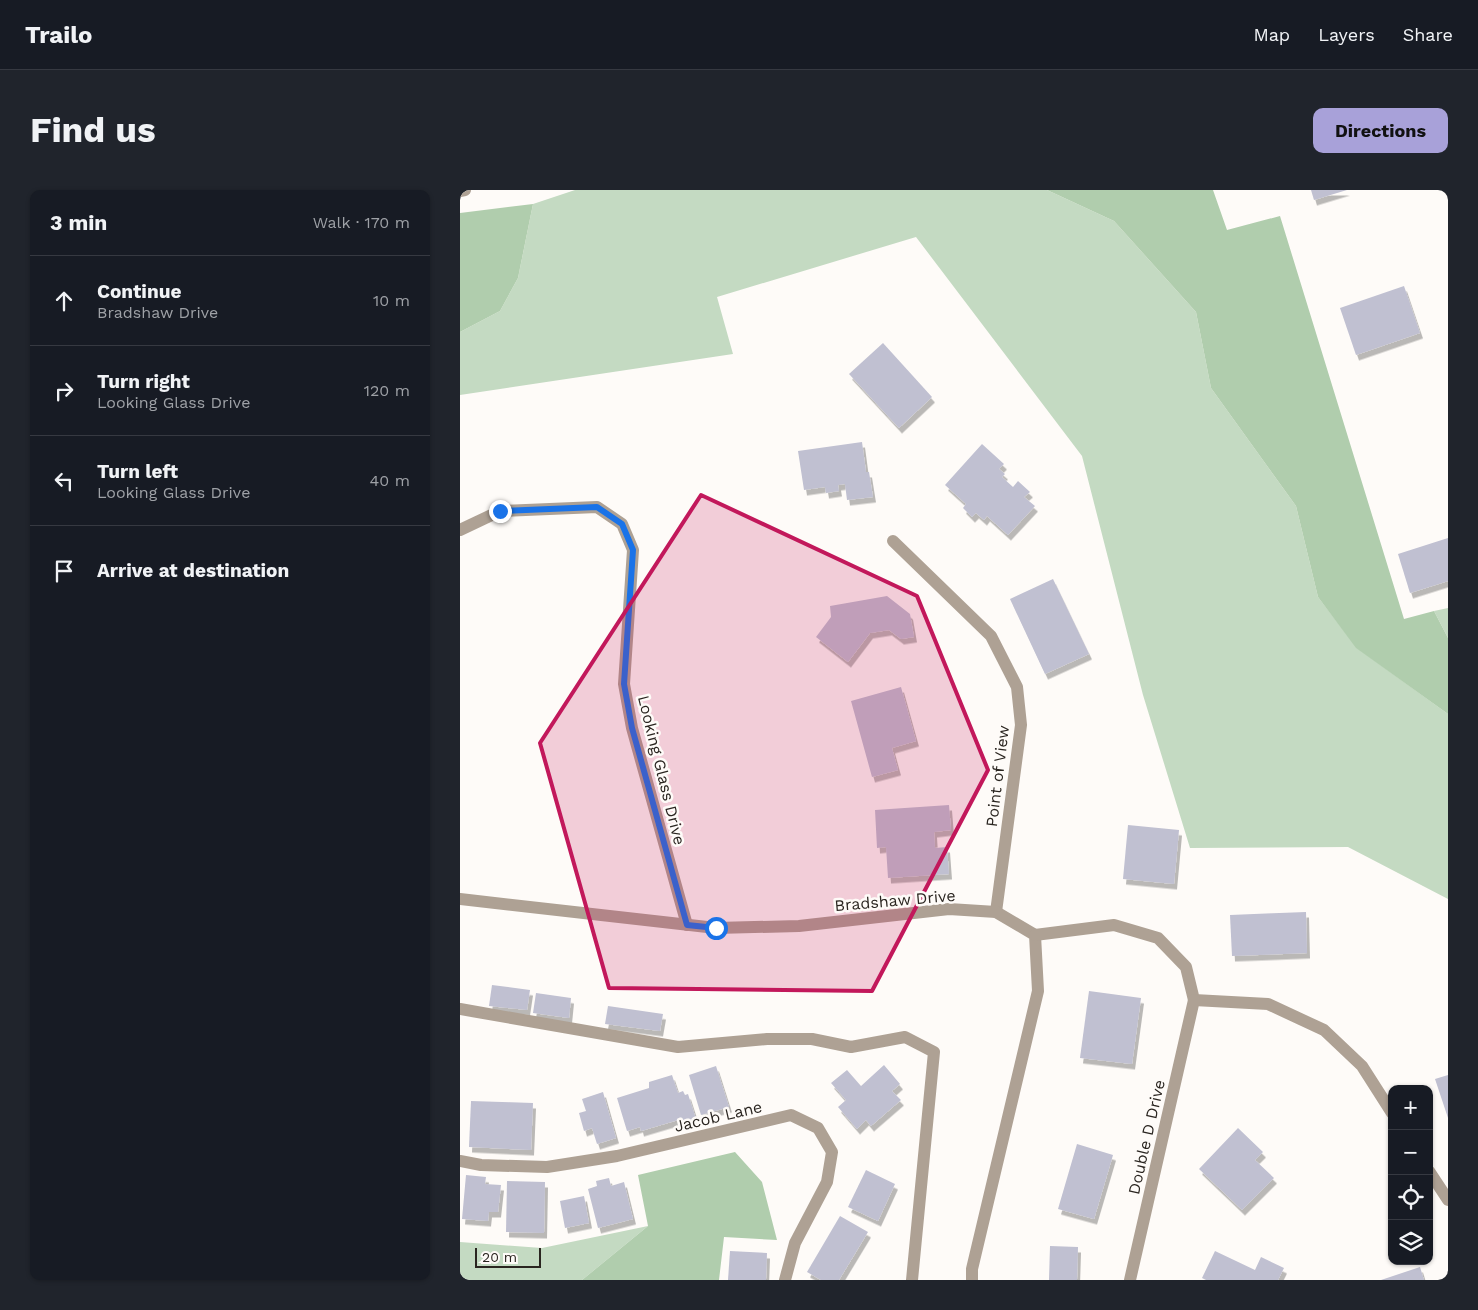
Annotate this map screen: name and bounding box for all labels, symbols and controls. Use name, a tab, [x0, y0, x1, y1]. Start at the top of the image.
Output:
text: Trailo	[25, 21, 92, 49]
text: Map	[1253, 24, 1290, 45]
text: Layers	[1318, 24, 1375, 45]
text: Share	[1403, 24, 1453, 45]
button: Directions	[1313, 108, 1448, 153]
text: Find us	[30, 109, 156, 151]
text: 3 min	[50, 210, 107, 235]
text: Walk · 170 m	[313, 213, 410, 232]
text: Continue	[97, 280, 181, 303]
icon: ahead	[50, 287, 78, 315]
text: 10 m	[373, 291, 410, 310]
text: Bradshaw Drive	[97, 303, 218, 322]
text: Turn right	[97, 370, 190, 393]
icon: right	[50, 377, 78, 405]
text: 120 m	[364, 381, 410, 400]
text: Looking Glass Drive	[97, 393, 250, 412]
text: Turn left	[97, 460, 178, 483]
icon: left	[50, 467, 78, 495]
text: 40 m	[370, 471, 410, 490]
text: Looking Glass Drive	[97, 483, 250, 502]
route end	[489, 500, 512, 523]
icon: arrive	[50, 557, 78, 585]
text: Arrive at destination	[97, 559, 289, 582]
street label: Looking Glass Drive	[634, 693, 689, 847]
street label: Point of View	[982, 724, 1013, 828]
street label: Bradshaw Drive	[834, 886, 956, 915]
route start	[705, 917, 728, 940]
street label: Double D Drive	[1124, 1078, 1169, 1196]
map controls	[1388, 1085, 1433, 1265]
button: +	[1388, 1085, 1433, 1130]
street label: Jacob Lane	[672, 1097, 764, 1136]
button: −	[1388, 1130, 1433, 1175]
button: locate	[1388, 1175, 1433, 1220]
button: layers	[1388, 1220, 1433, 1265]
scale bar	[475, 1245, 541, 1268]
text: 20 m	[482, 1249, 517, 1265]

